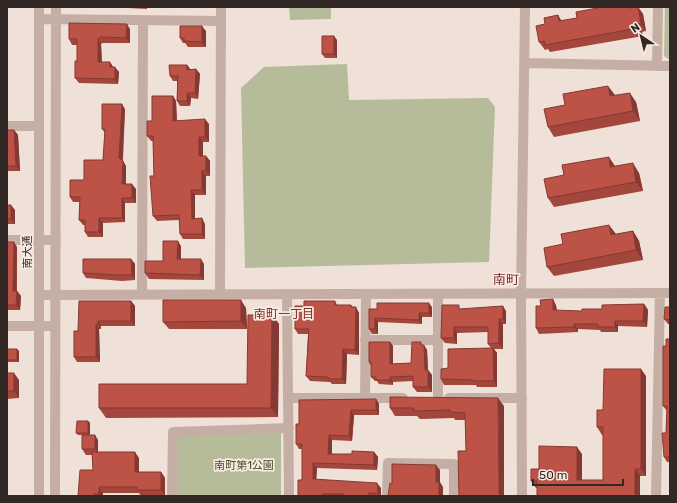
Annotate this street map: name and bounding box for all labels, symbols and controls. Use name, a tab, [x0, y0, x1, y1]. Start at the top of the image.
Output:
north arrow	[621, 16, 661, 56]
text: N	[629, 21, 643, 36]
street label: 南大通	[21, 236, 34, 269]
district label: 南町	[493, 272, 519, 287]
district label: 南町一丁目	[254, 307, 314, 321]
park label: 南町第1公園	[214, 459, 274, 472]
scale bar	[533, 461, 623, 487]
text: 50 m	[539, 468, 567, 482]

